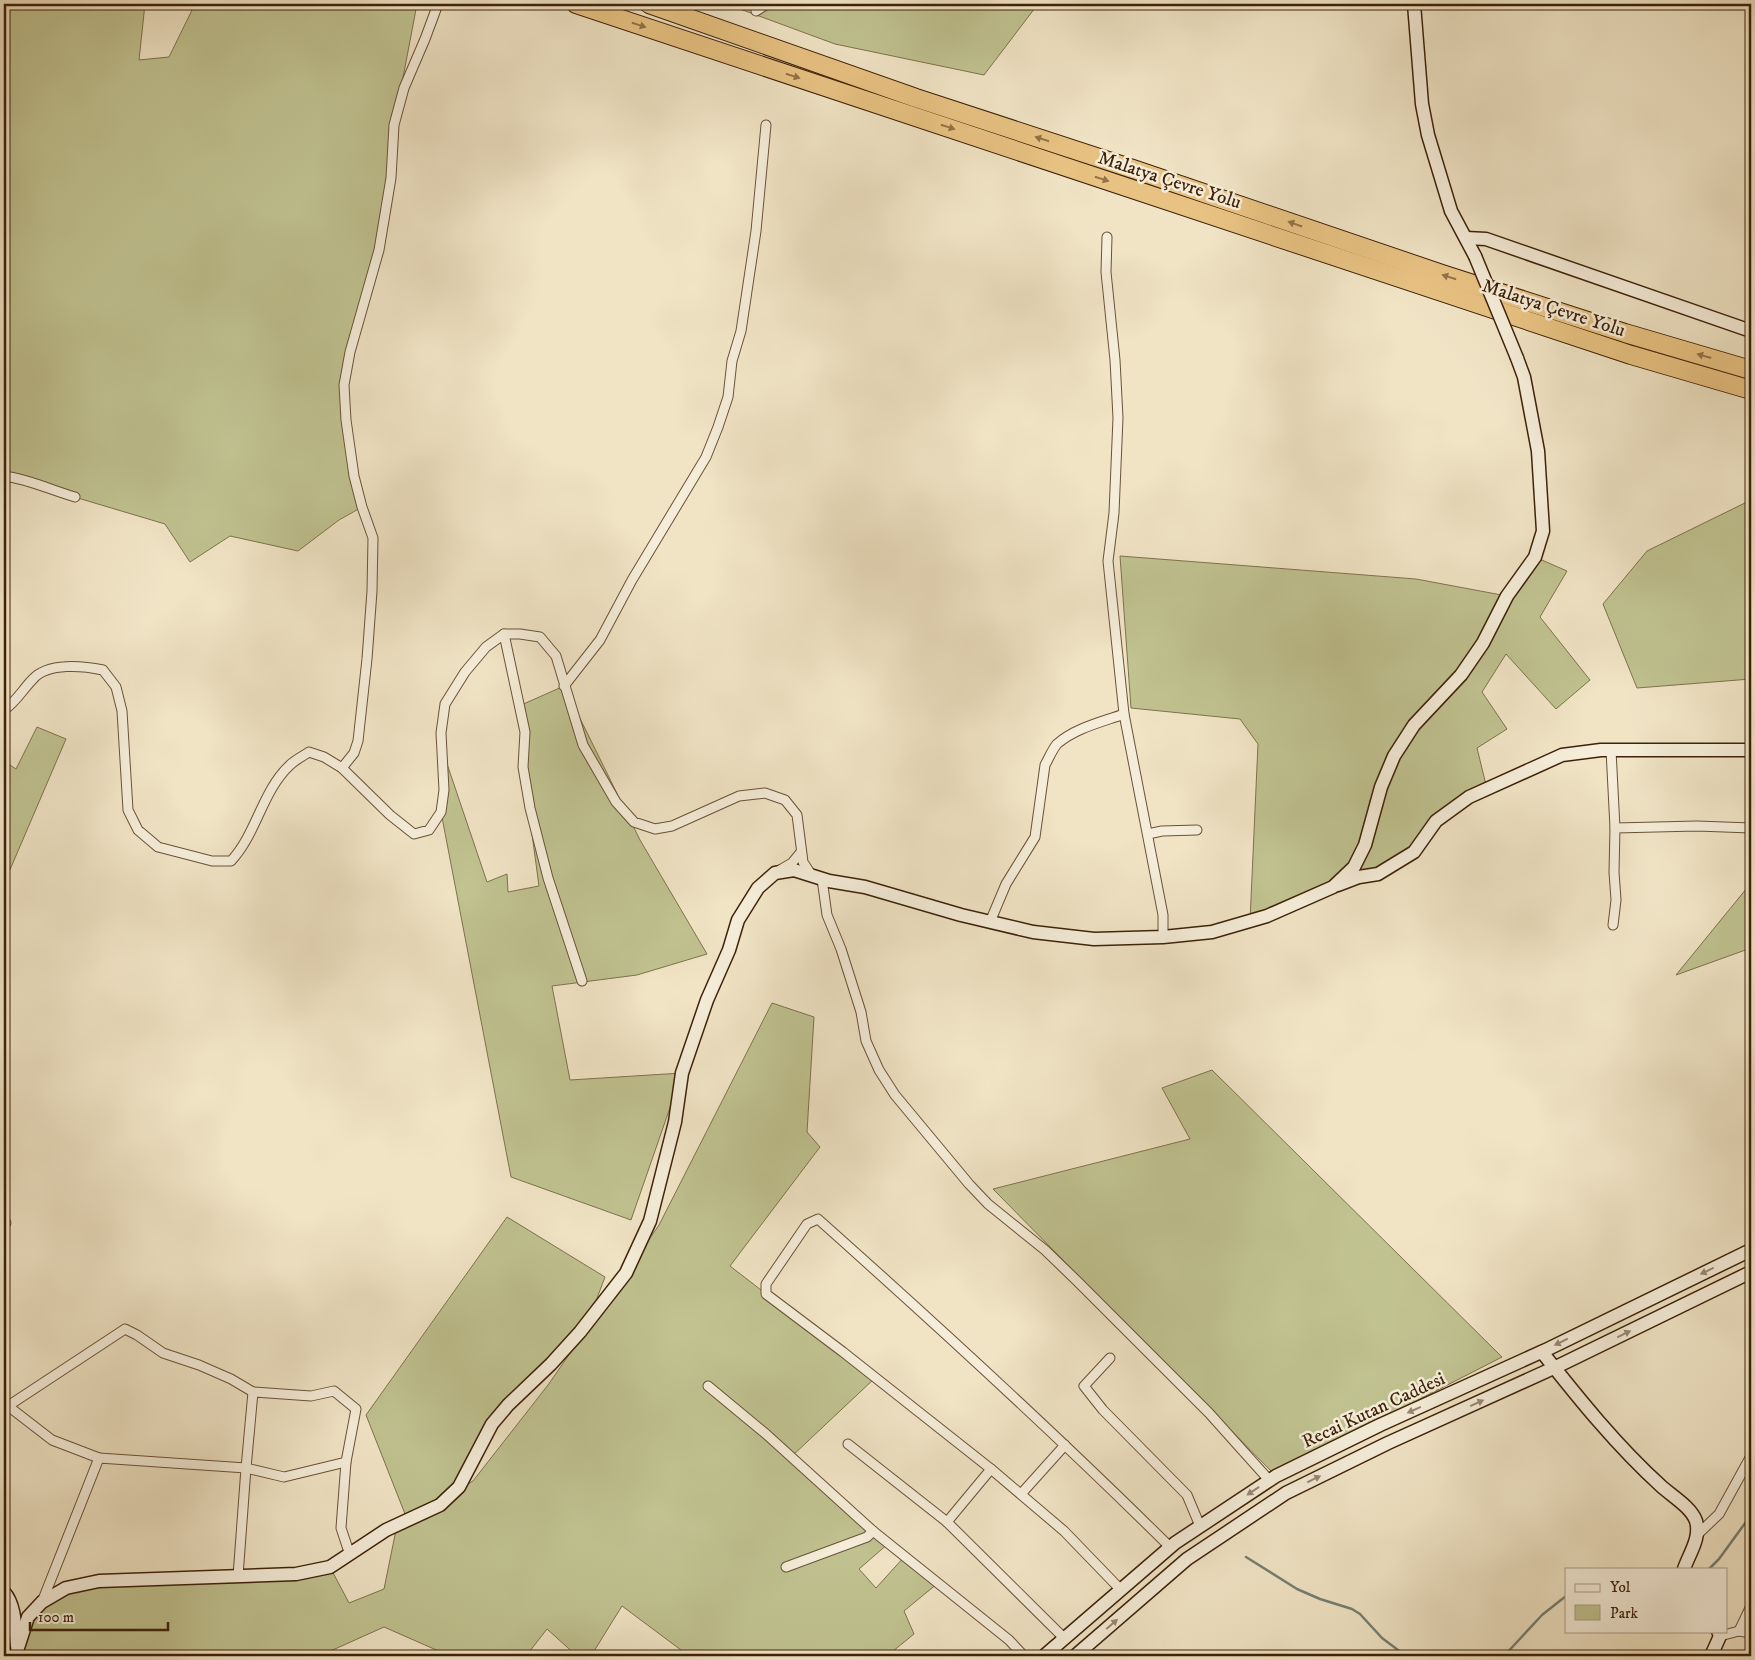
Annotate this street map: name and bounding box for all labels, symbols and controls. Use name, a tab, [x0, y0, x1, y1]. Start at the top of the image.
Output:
one-way arrow	[632, 21, 647, 29]
one-way arrow	[786, 73, 801, 80]
one-way arrow	[940, 124, 955, 132]
one-way arrow	[1034, 135, 1049, 142]
street label: Malatya Çevre Yolu	[1095, 146, 1244, 214]
one-way arrow	[1094, 176, 1109, 183]
one-way arrow	[1288, 220, 1303, 227]
one-way arrow	[1441, 272, 1456, 280]
street label: Malatya Çevre Yolu	[1479, 274, 1628, 342]
one-way arrow	[1697, 352, 1712, 360]
one-way arrow	[1700, 1267, 1715, 1275]
one-way arrow	[1617, 1330, 1631, 1338]
one-way arrow	[1554, 1338, 1568, 1346]
street label: Recai Kutan Caddesi	[1299, 1367, 1449, 1454]
one-way arrow	[1470, 1398, 1484, 1406]
one-way arrow	[1407, 1406, 1421, 1414]
one-way arrow	[1307, 1475, 1321, 1483]
one-way arrow	[1246, 1486, 1260, 1496]
legend	[1565, 1568, 1728, 1632]
text: Yol	[1610, 1578, 1631, 1597]
scale bar	[30, 1600, 168, 1632]
text: Park	[1610, 1604, 1639, 1623]
text: 100 m	[38, 1608, 74, 1627]
one-way arrow	[1105, 1619, 1118, 1630]

